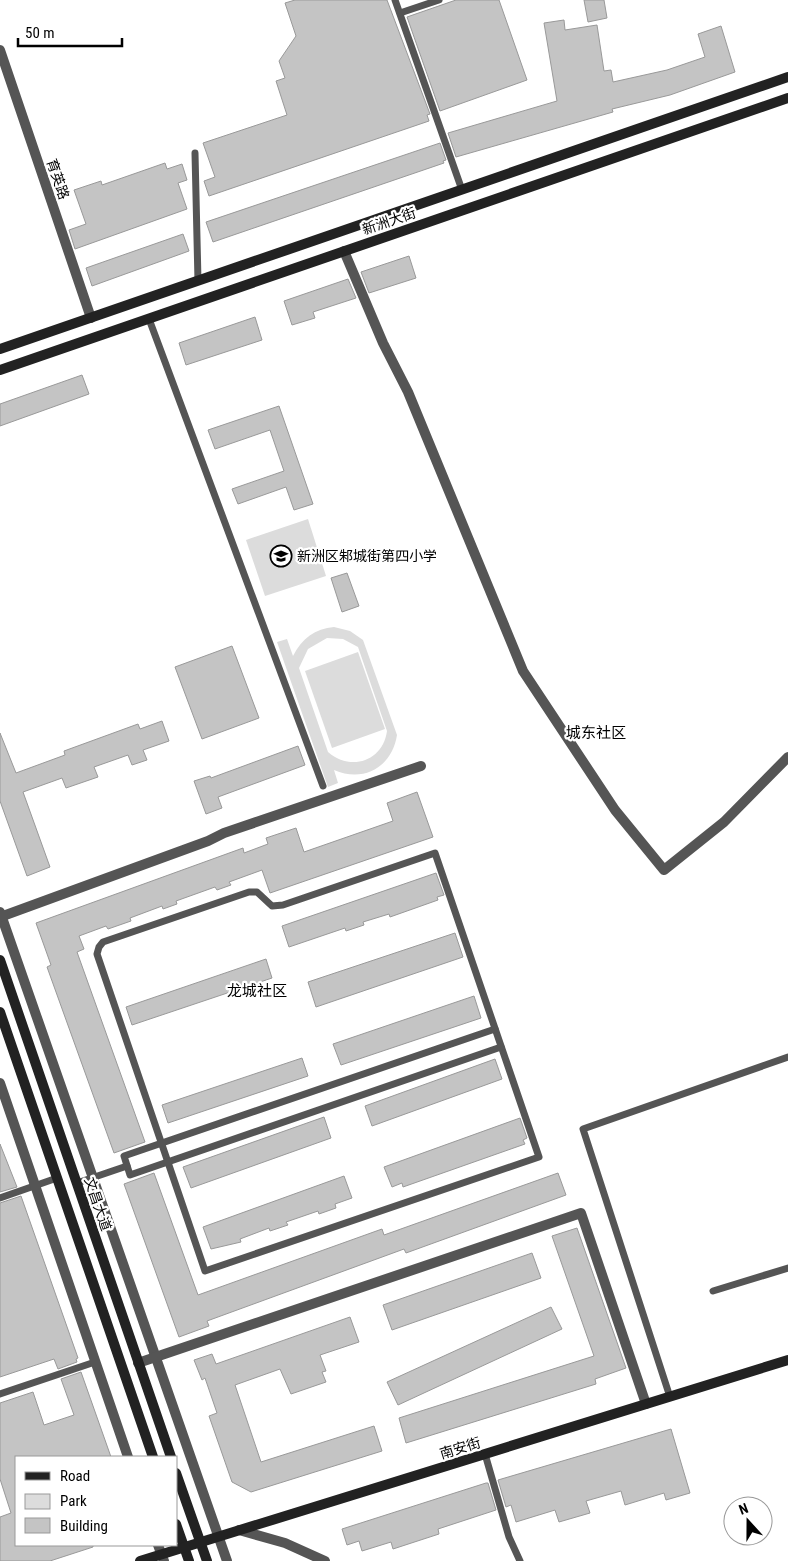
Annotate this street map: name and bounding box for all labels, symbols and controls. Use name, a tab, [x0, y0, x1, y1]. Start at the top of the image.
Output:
scale bar	[18, 15, 121, 47]
text: 50 m	[25, 24, 55, 42]
street label: 育英路	[44, 157, 72, 201]
street label: 新洲大街	[360, 204, 418, 238]
school or university icon: 新洲区邾城街第四小学	[269, 544, 293, 568]
place label: 新洲区邾城街第四小学	[297, 548, 437, 564]
district label: 城东社区	[566, 724, 626, 742]
district label: 龙城社区	[227, 982, 287, 1000]
street label: 文昌大道	[81, 1175, 115, 1233]
street label: 南安街	[438, 1434, 482, 1462]
legend	[15, 1456, 178, 1546]
text: Road	[60, 1467, 90, 1485]
text: Park	[60, 1492, 87, 1510]
north arrow	[723, 1496, 773, 1546]
text: N	[736, 1500, 750, 1518]
text: Building	[60, 1517, 108, 1535]

